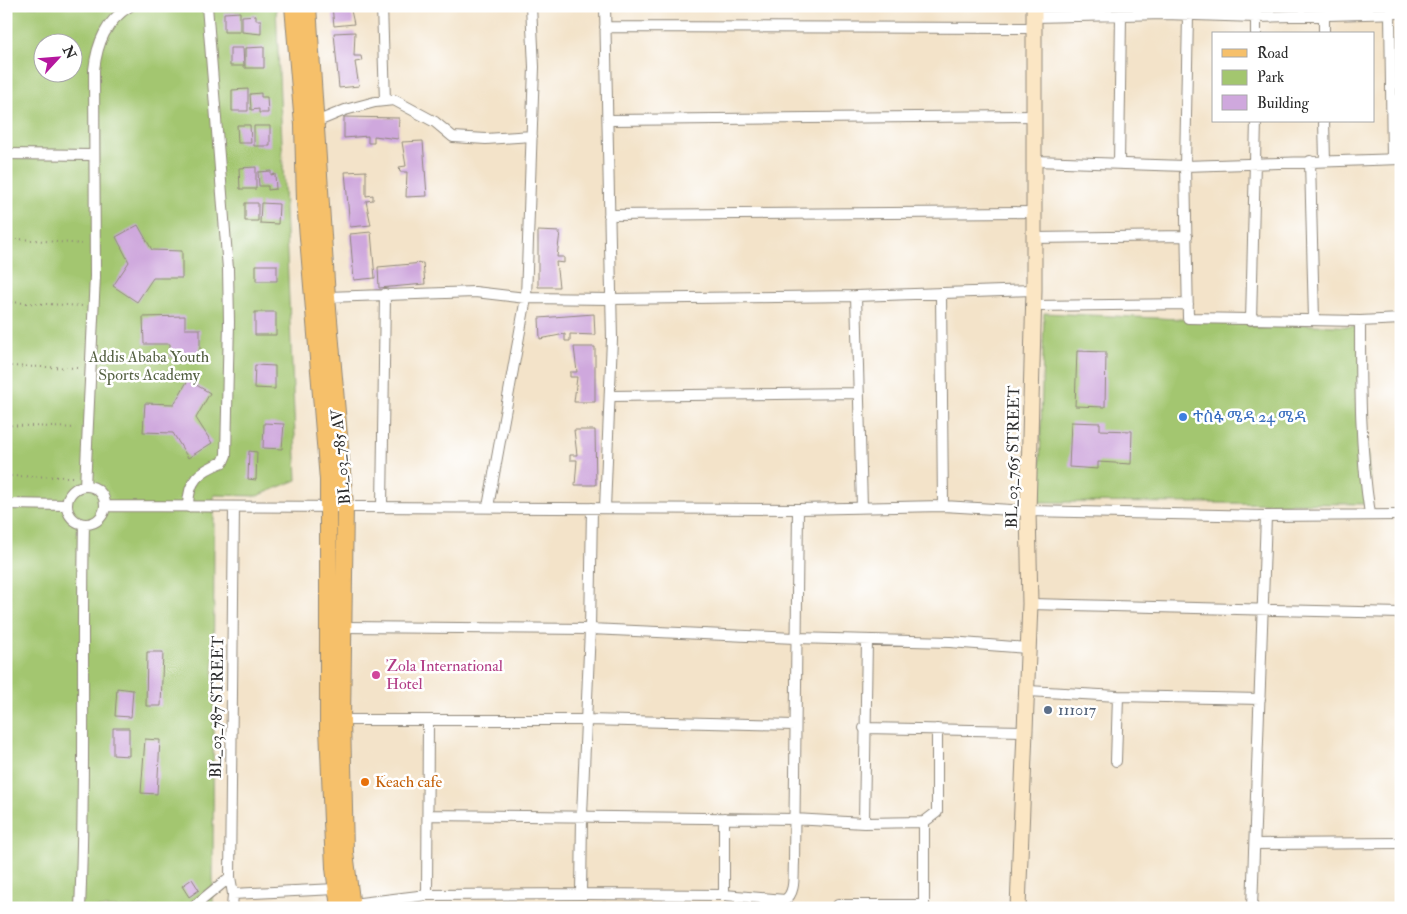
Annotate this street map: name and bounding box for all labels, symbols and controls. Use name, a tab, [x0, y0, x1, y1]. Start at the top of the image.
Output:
north arrow	[32, 32, 82, 82]
legend	[1212, 32, 1374, 122]
text: N	[58, 42, 80, 62]
text: Road	[1257, 44, 1289, 63]
text: Park	[1257, 68, 1284, 87]
text: Building	[1257, 94, 1309, 113]
park label: Addis Ababa Youth Sports Academy	[88, 347, 210, 386]
street label: BL_03_765 STREET	[1002, 385, 1024, 529]
place label: ተስፋ ሜዳ 24 ሜዳ	[1193, 407, 1306, 427]
street label: BL_03_785 AV	[327, 408, 355, 505]
marker: ተስፋ ሜዳ 24 ሜዳ	[1177, 411, 1189, 423]
street label: BL_03_787 STREET	[206, 635, 228, 778]
place label: Zola International Hotel	[386, 656, 503, 694]
marker: Zola International Hotel	[370, 669, 382, 681]
place label: 111017	[1058, 700, 1097, 720]
marker: 111017	[1042, 704, 1054, 716]
place label: Keach cafe	[375, 772, 443, 792]
marker: Keach cafe	[359, 776, 371, 788]

